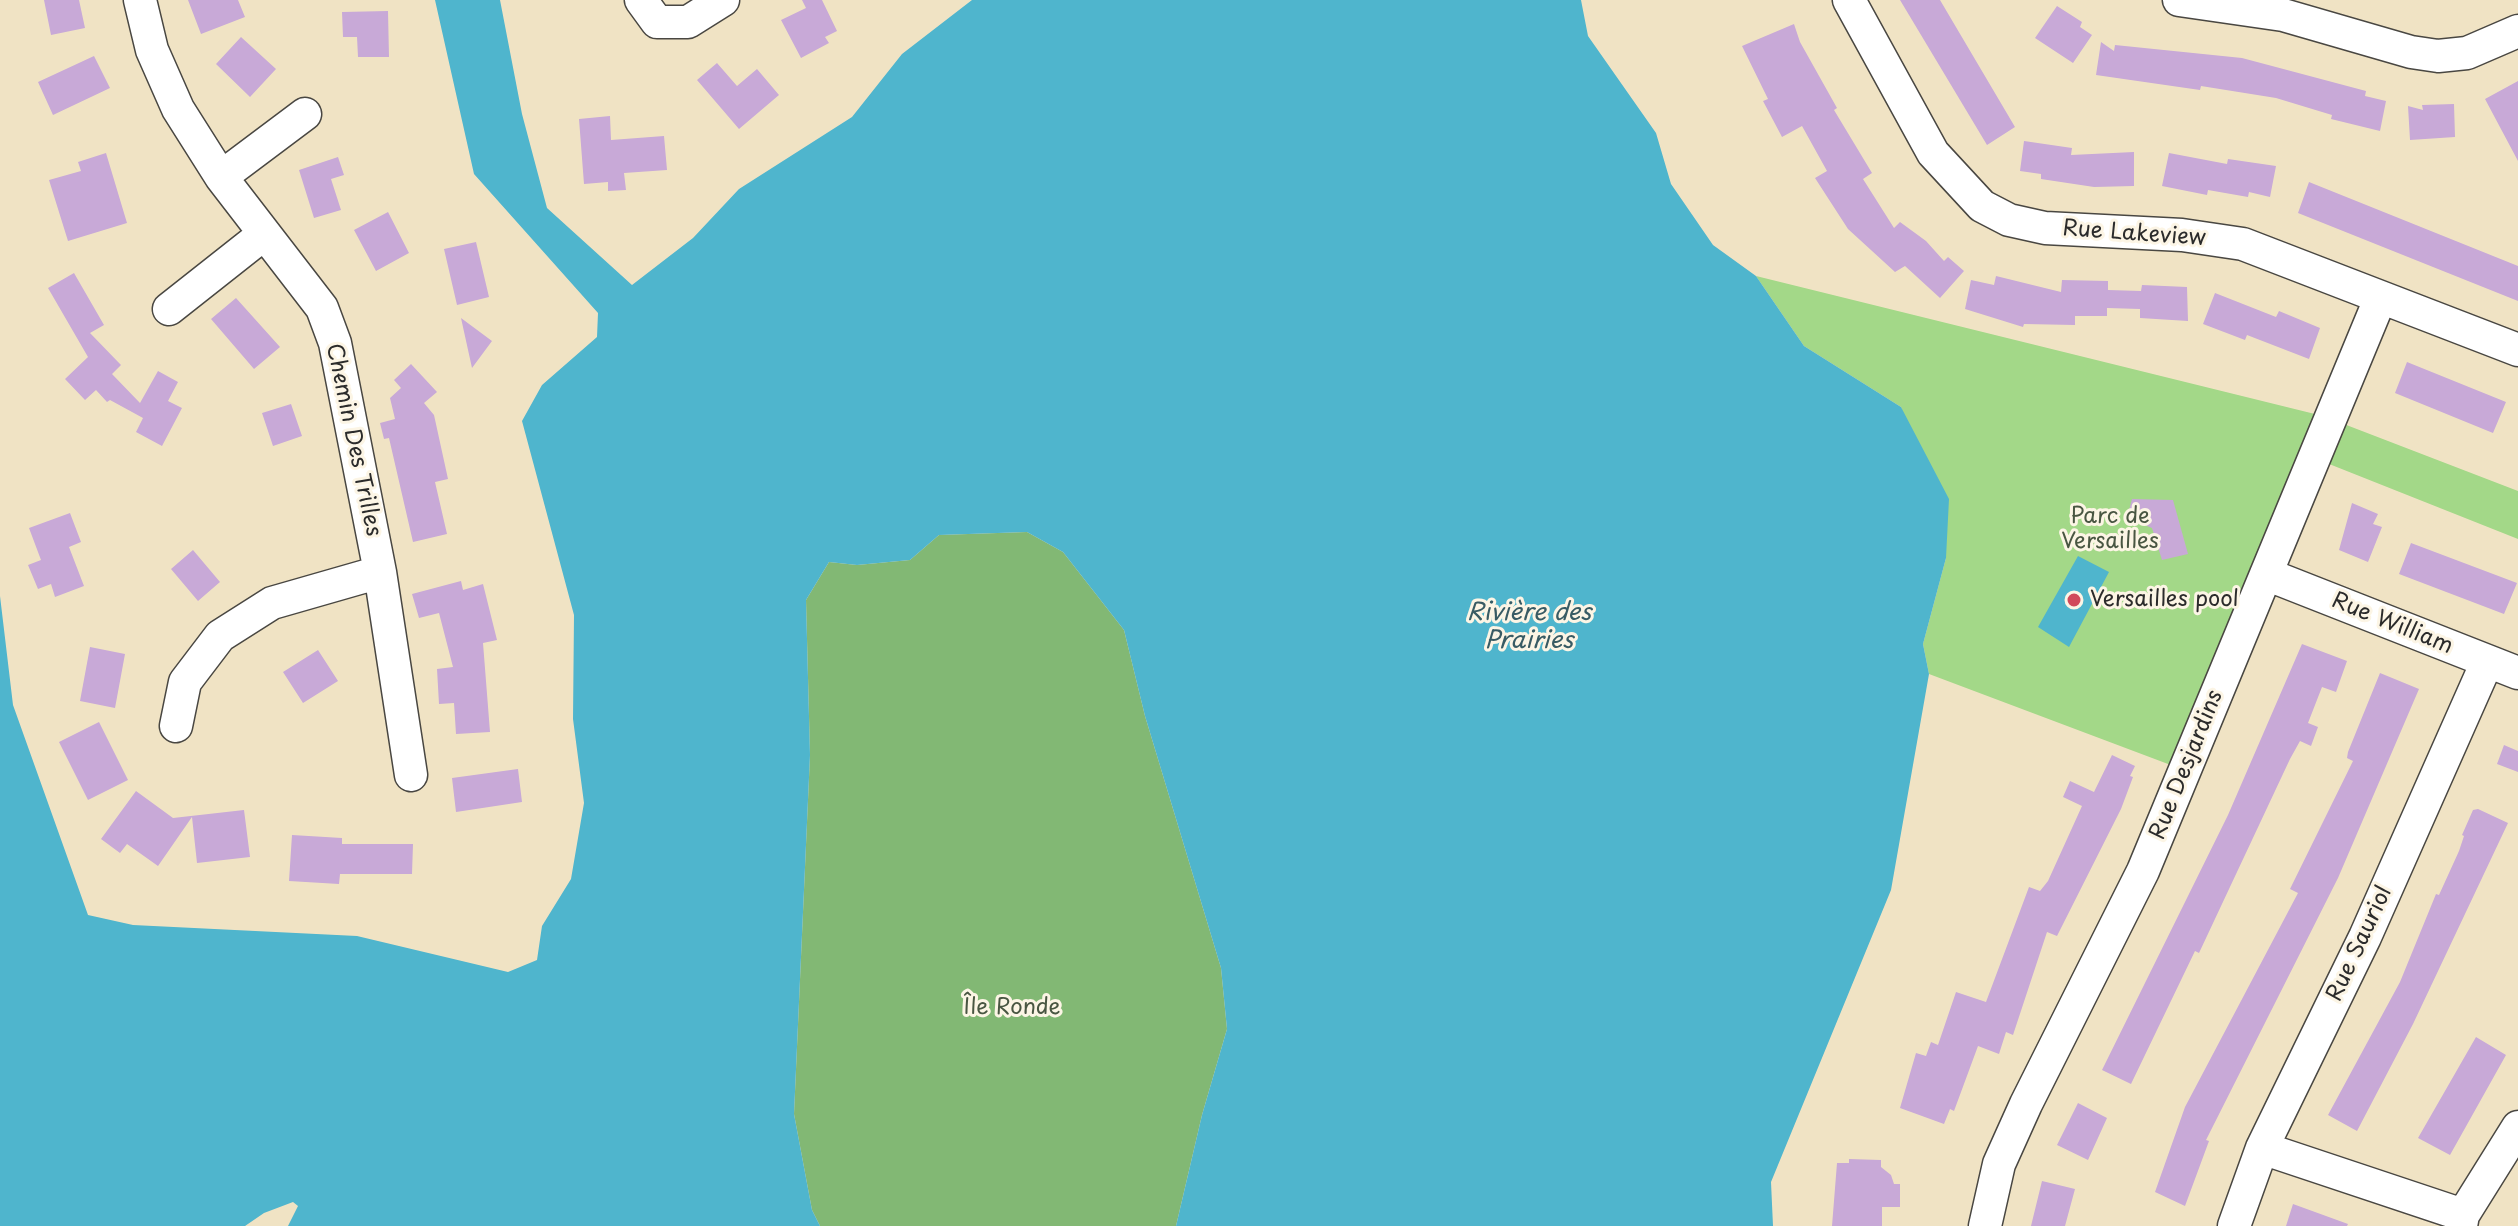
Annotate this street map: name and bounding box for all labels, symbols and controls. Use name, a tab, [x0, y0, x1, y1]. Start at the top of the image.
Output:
street label: Rue Lakeview	[2061, 216, 2207, 252]
street label: Chemin Des Trilles	[320, 341, 386, 539]
park label: Parc de Versailles	[2061, 504, 2159, 556]
place label: Versailles pool	[2090, 587, 2239, 613]
street label: Rue William	[2328, 588, 2456, 660]
marker: Versailles pool	[2065, 591, 2083, 609]
water label: Rivière des Prairies	[1467, 599, 1591, 655]
street label: Rue Desjardins	[2145, 686, 2229, 844]
street label: Rue Sauriol	[2322, 882, 2398, 1006]
park label: Île Ronde	[964, 995, 1060, 1021]

